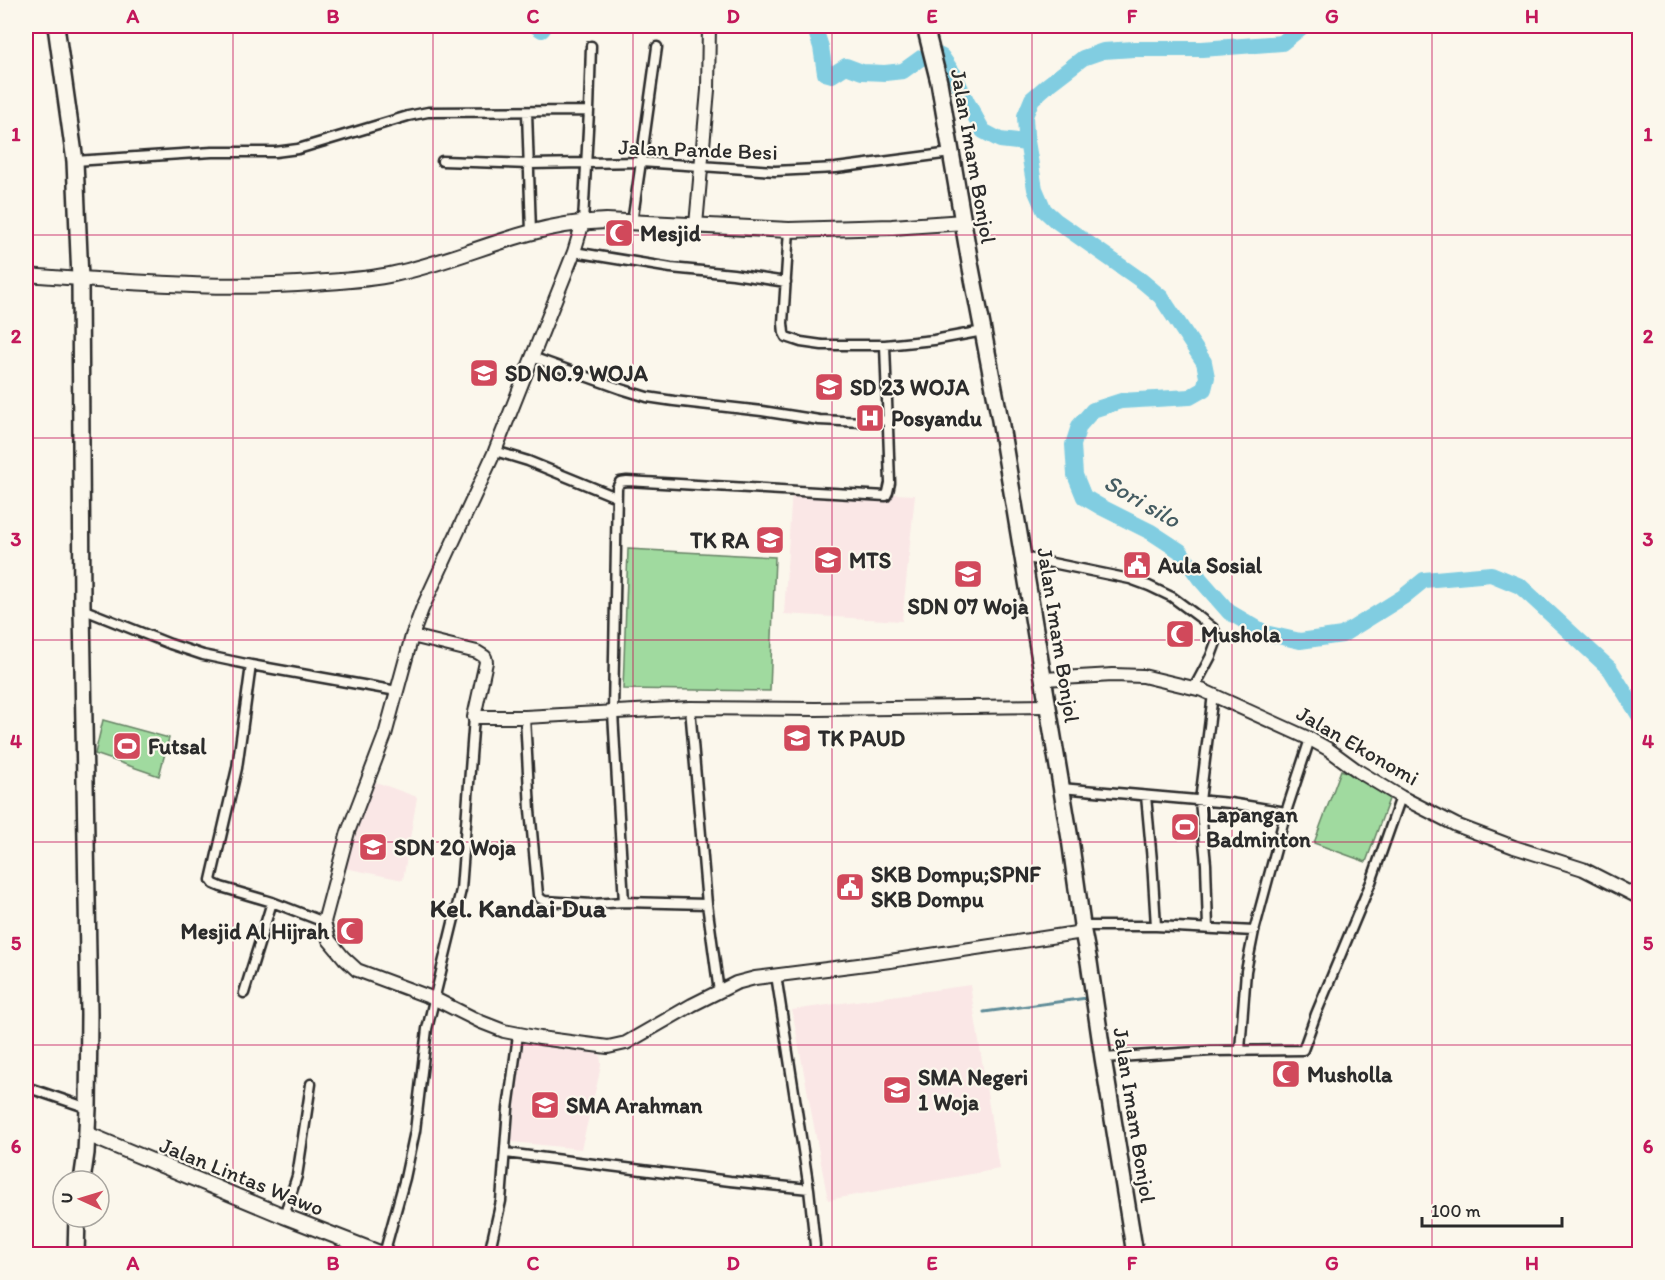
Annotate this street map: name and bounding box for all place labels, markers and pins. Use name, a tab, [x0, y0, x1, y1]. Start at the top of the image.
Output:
mosque icon: Mesjid	[603, 217, 635, 249]
place label: Mesjid	[640, 220, 702, 247]
school or university icon: SD NO.9 WOJA	[468, 357, 500, 389]
place label: SD NO.9 WOJA	[505, 360, 649, 387]
school or university icon: SD 23 WOJA	[813, 371, 845, 403]
place label: SD 23 WOJA	[850, 374, 970, 401]
hospital icon: Posyandu	[854, 402, 886, 434]
place label: Posyandu	[891, 405, 983, 432]
school or university icon: TK RA	[754, 524, 786, 556]
place label: TK RA	[689, 527, 750, 554]
school or university icon: MTS	[812, 544, 844, 576]
place label: MTS	[849, 547, 891, 574]
public building icon: Aula Sosial	[1121, 549, 1153, 581]
place label: Aula Sosial	[1157, 552, 1263, 579]
school or university icon: SDN 07 Woja	[952, 558, 984, 590]
place label: SDN 07 Woja	[907, 593, 1029, 620]
mosque icon: Mushola	[1164, 618, 1196, 650]
place label: Mushola	[1201, 621, 1281, 648]
school or university icon: TK PAUD	[781, 722, 813, 754]
place label: TK PAUD	[817, 725, 906, 752]
sports icon: Futsal	[111, 730, 143, 762]
place label: Futsal	[148, 733, 207, 760]
place label: Lapangan Badminton	[1206, 801, 1311, 853]
sports icon: Lapangan Badminton	[1169, 811, 1201, 843]
school or university icon: SDN 20 Woja	[357, 831, 389, 863]
place label: SDN 20 Woja	[394, 834, 516, 861]
place label: SKB Dompu;SPNF SKB Dompu	[871, 861, 1041, 913]
public building icon: SKB Dompu;SPNF SKB Dompu	[834, 871, 866, 903]
mosque icon: Mesjid Al Hijrah	[334, 915, 366, 947]
place label: Mesjid Al Hijrah	[180, 918, 330, 945]
mosque icon: Musholla	[1270, 1058, 1302, 1090]
place label: Musholla	[1307, 1061, 1393, 1088]
place label: SMA Negeri 1 Woja	[918, 1064, 1028, 1116]
school or university icon: SMA Negeri 1 Woja	[881, 1074, 913, 1106]
school or university icon: SMA Arahman	[529, 1089, 561, 1121]
place label: SMA Arahman	[566, 1092, 703, 1119]

